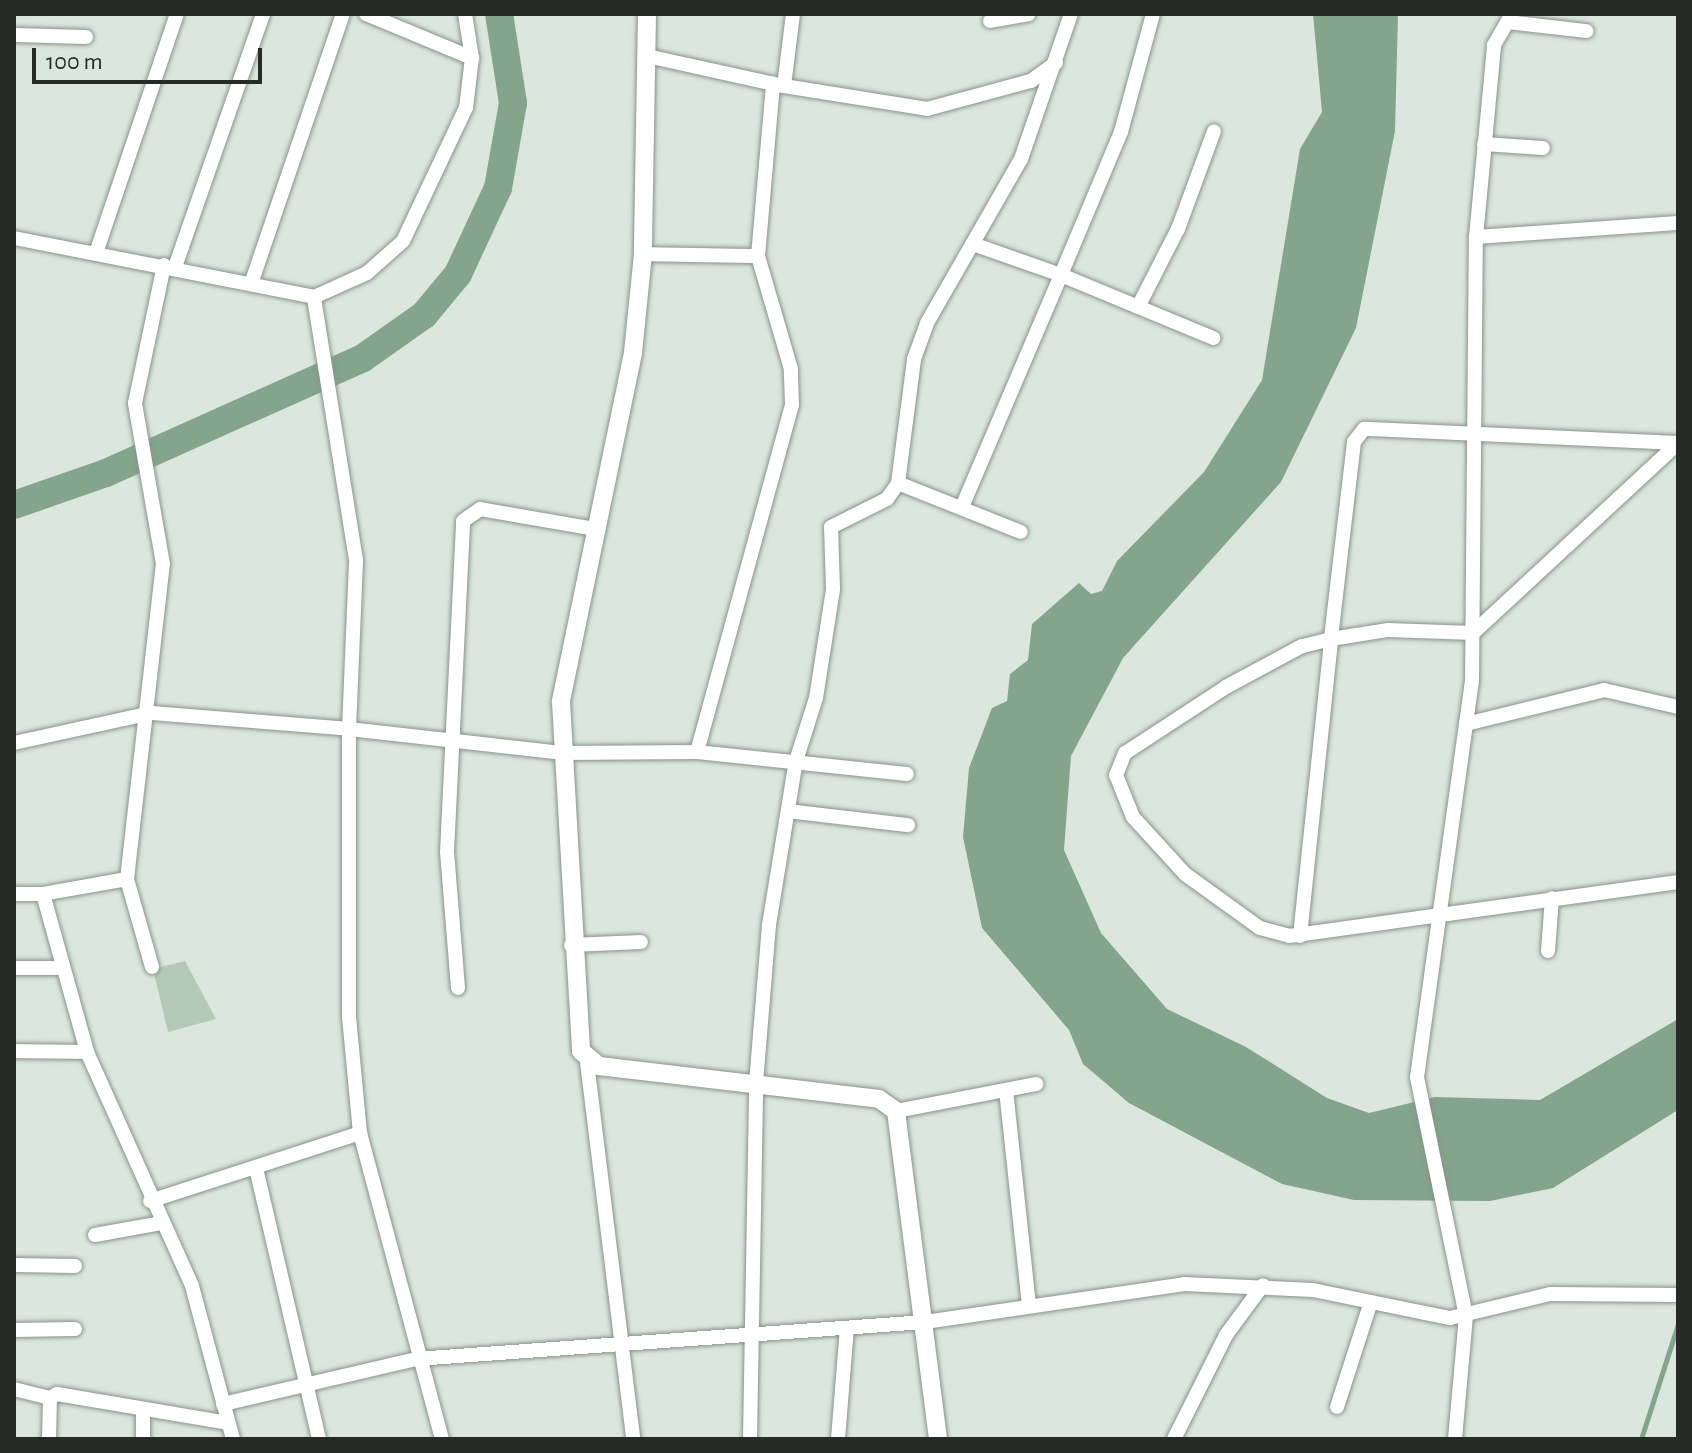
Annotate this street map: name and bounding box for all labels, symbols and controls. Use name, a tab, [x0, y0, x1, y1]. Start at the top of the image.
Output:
scale bar	[36, 32, 266, 82]
text: 100 m	[46, 50, 103, 74]

